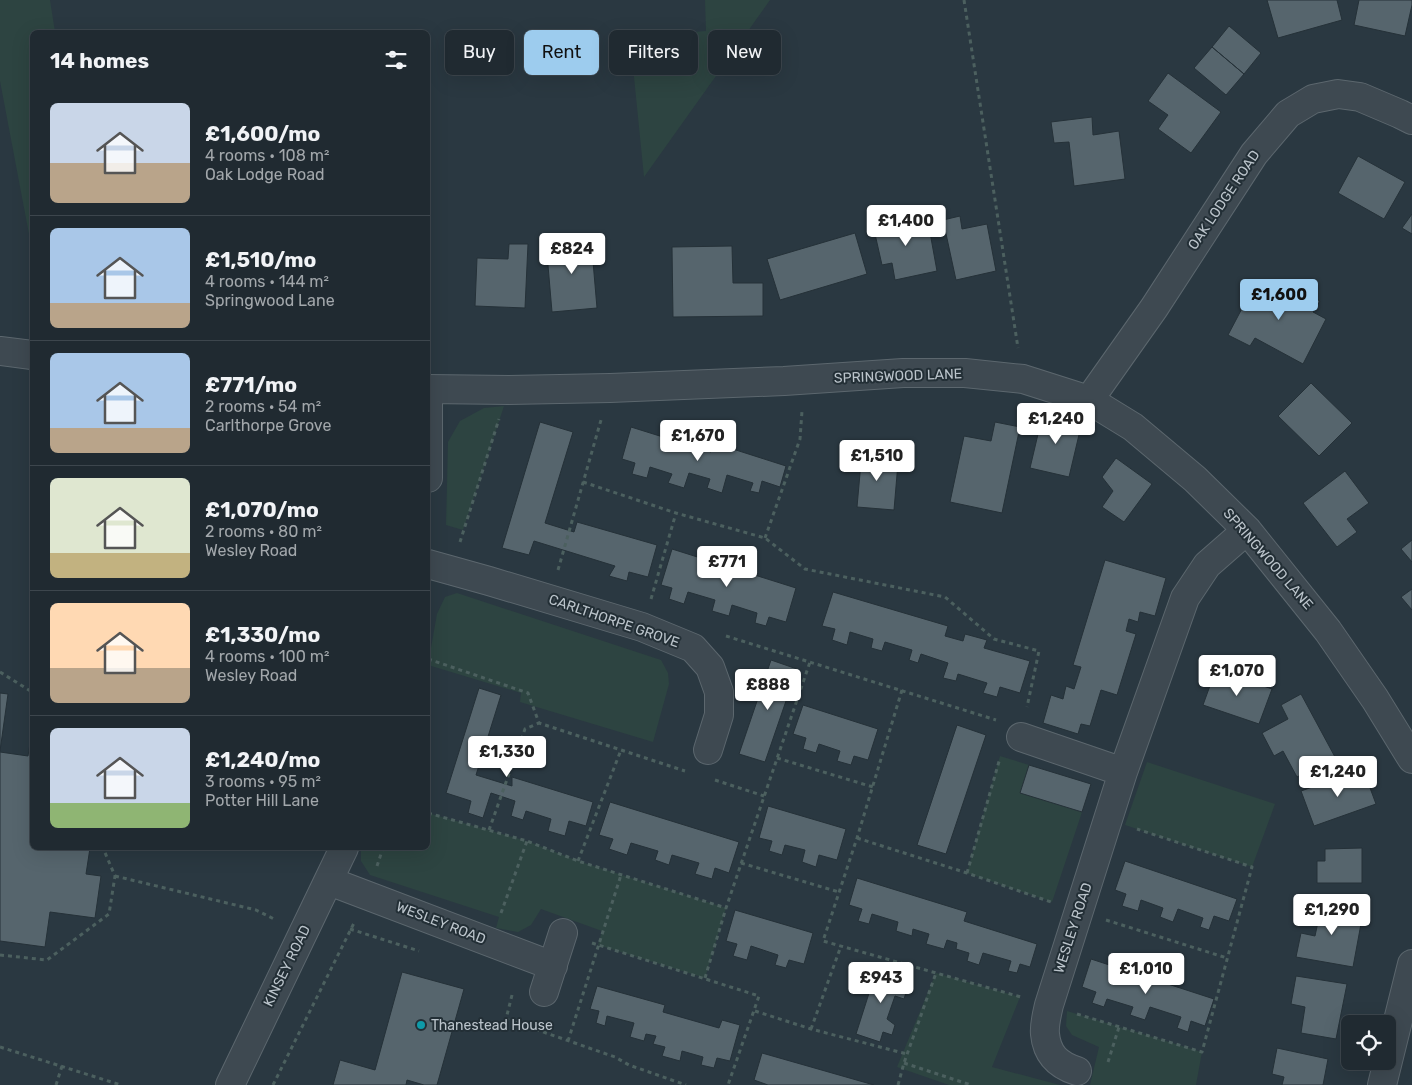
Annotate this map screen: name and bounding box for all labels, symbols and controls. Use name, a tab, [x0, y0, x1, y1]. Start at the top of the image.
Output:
chip: Buy	[445, 30, 514, 75]
chip: Rent	[524, 30, 599, 75]
chip: Filters	[609, 30, 698, 75]
chip: New	[708, 30, 781, 75]
icon: filters	[382, 46, 410, 74]
text: 14 homes	[50, 48, 149, 73]
text: £1,600/mo	[205, 121, 320, 146]
icon: home	[90, 123, 150, 183]
text: 4 rooms · 108 m²	[205, 146, 329, 165]
street label: OAK LODGE ROAD	[1184, 147, 1264, 253]
text: Oak Lodge Road	[205, 165, 325, 184]
pin: £1,400	[865, 204, 947, 247]
text: £1,400	[878, 211, 934, 230]
pin: £824	[542, 232, 602, 275]
text: £824	[550, 239, 594, 258]
text: £1,510/mo	[205, 247, 316, 272]
icon: home	[90, 248, 150, 308]
text: 4 rooms · 144 m²	[205, 272, 329, 291]
pin: £1,600	[1238, 278, 1320, 321]
text: £1,600	[1251, 285, 1307, 304]
text: Springwood Lane	[205, 291, 335, 310]
street label: SPRINGWOOD LANE	[834, 365, 962, 387]
text: £771/mo	[205, 372, 297, 397]
icon: home	[90, 373, 150, 433]
text: 2 rooms · 54 m²	[205, 397, 321, 416]
pin: £1,240	[1015, 402, 1097, 445]
text: £1,240	[1028, 409, 1084, 428]
text: Carlthorpe Grove	[205, 416, 331, 435]
pin: £1,670	[657, 420, 739, 462]
text: £1,670	[671, 426, 725, 445]
pin: £1,510	[836, 440, 918, 482]
text: £1,510	[851, 446, 904, 465]
text: £1,070/mo	[205, 497, 319, 522]
icon: home	[90, 498, 150, 558]
street label: SPRINGWOOD LANE	[1219, 505, 1317, 613]
text: 2 rooms · 80 m²	[205, 522, 322, 541]
text: Wesley Road	[205, 541, 297, 560]
pin: £771	[697, 546, 757, 588]
text: £771	[708, 552, 746, 571]
street label: CARLTHORPE GROVE	[546, 591, 682, 651]
text: £1,330/mo	[205, 622, 320, 647]
icon: home	[90, 623, 150, 683]
text: 4 rooms · 100 m²	[205, 647, 329, 666]
pin: £1,070	[1196, 654, 1278, 697]
text: £1,070	[1210, 661, 1264, 680]
text: Wesley Road	[205, 666, 297, 685]
pin: £888	[738, 668, 798, 711]
text: £888	[746, 675, 790, 694]
pin: £1,330	[466, 736, 548, 778]
text: £1,330	[479, 742, 535, 761]
text: £1,240/mo	[205, 747, 320, 772]
icon: home	[90, 748, 150, 808]
pin: £1,240	[1297, 756, 1379, 798]
text: £1,240	[1310, 762, 1366, 781]
text: 3 rooms · 95 m²	[205, 772, 321, 791]
text: Potter Hill Lane	[205, 791, 319, 810]
street label: WESLEY ROAD	[1050, 881, 1096, 975]
pin: £1,290	[1291, 894, 1373, 936]
street label: WESLEY ROAD	[394, 898, 488, 948]
text: £1,290	[1304, 900, 1360, 919]
street label: KINSEY ROAD	[260, 922, 314, 1010]
pin: £1,010	[1105, 952, 1187, 995]
text: £1,010	[1119, 959, 1173, 978]
pin: £943	[851, 962, 911, 1004]
text: £943	[859, 968, 903, 987]
map controls	[1341, 1015, 1396, 1070]
button: locate	[1341, 1015, 1396, 1070]
place label: Thanestead House	[431, 1017, 553, 1034]
marker: Thanestead House	[415, 1019, 427, 1031]

